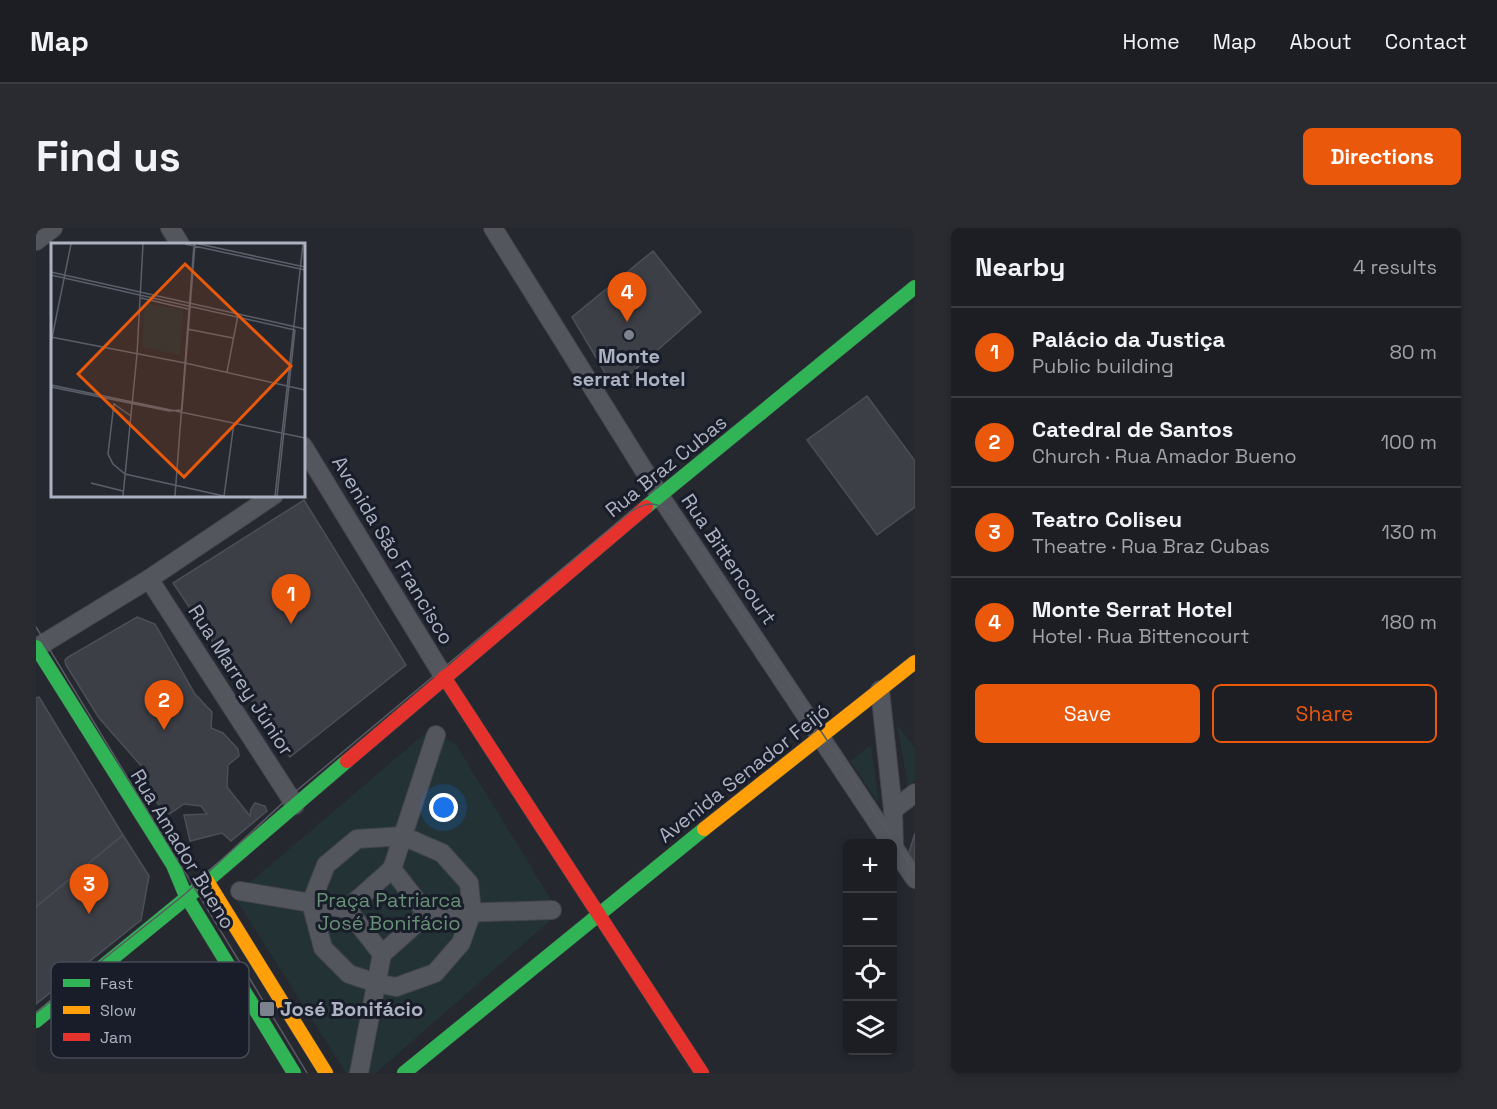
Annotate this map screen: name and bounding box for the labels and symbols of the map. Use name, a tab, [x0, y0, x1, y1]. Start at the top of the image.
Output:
inset map	[51, 243, 304, 496]
pin: 4	[608, 272, 646, 322]
marker: Monte serrat Hotel	[622, 328, 636, 342]
place label: Monte serrat Hotel	[572, 343, 686, 392]
street label: Rua Braz Cubas	[600, 409, 732, 523]
street label: Avenida São Francisco	[326, 451, 460, 649]
street label: Rua Bittencourt	[676, 488, 782, 630]
pin: 1	[272, 574, 310, 624]
street label: Rua Marrey Júnior	[182, 600, 300, 760]
pin: 2	[144, 680, 184, 730]
street label: Avenida Senador Feijó	[653, 698, 835, 848]
street label: Rua Amador Bueno	[125, 764, 241, 934]
your location	[429, 793, 458, 822]
pin: 3	[70, 864, 108, 914]
park label: Praça Patriarca José Bonifácio	[316, 887, 462, 936]
legend	[51, 962, 249, 1058]
text: Fast	[100, 973, 133, 994]
place label: José Bonifácio	[280, 996, 423, 1022]
text: Slow	[100, 1000, 136, 1021]
marker: José Bonifácio	[258, 1000, 276, 1018]
text: Jam	[100, 1027, 132, 1048]

